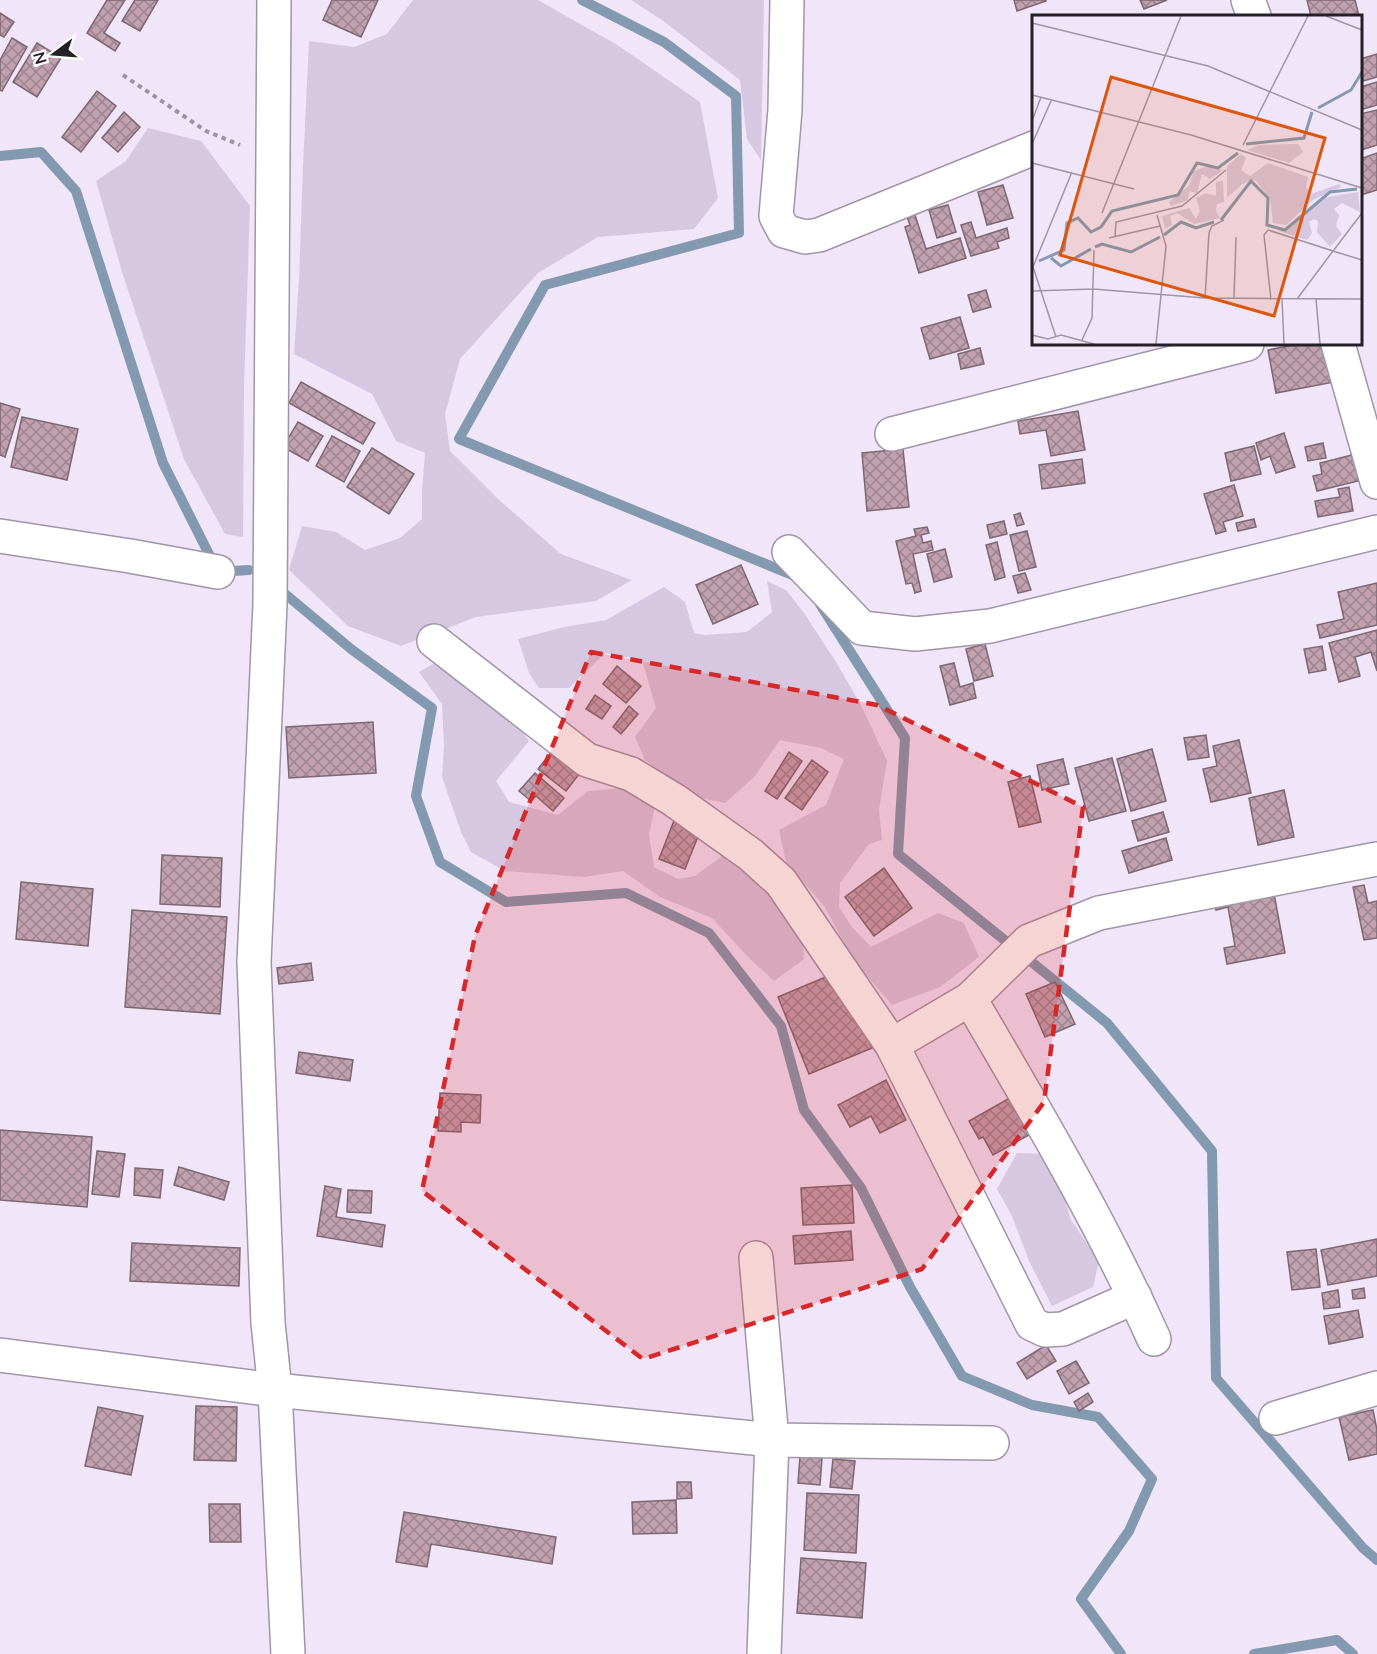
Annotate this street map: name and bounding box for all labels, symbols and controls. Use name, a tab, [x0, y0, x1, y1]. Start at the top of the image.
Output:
inset map	[1032, 15, 1362, 345]
north arrow	[24, 24, 84, 84]
text: N	[28, 49, 53, 67]

